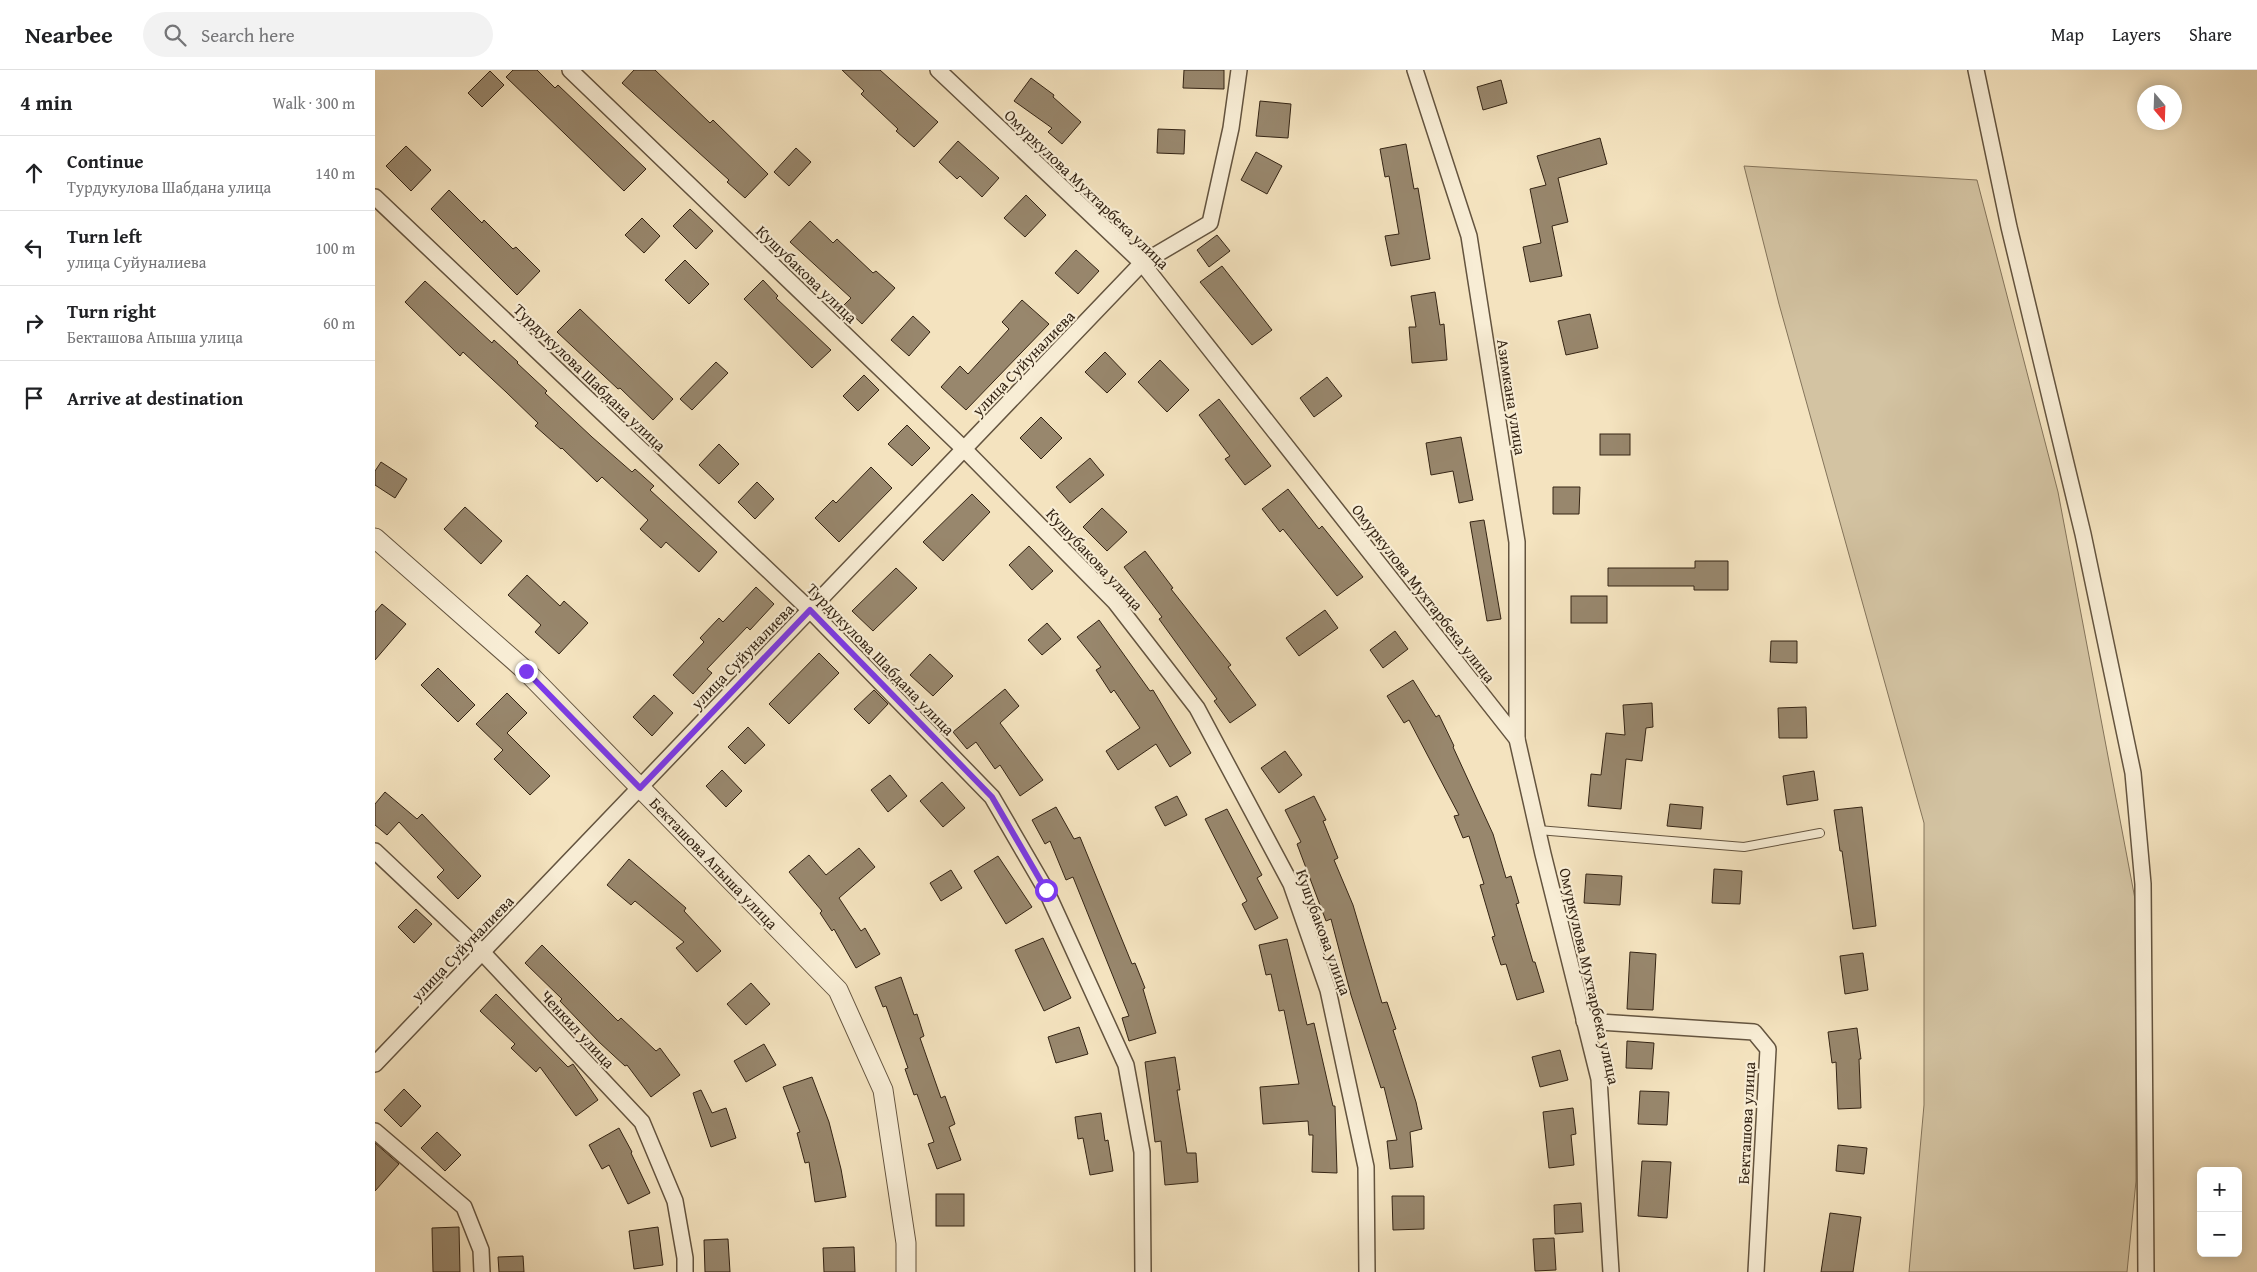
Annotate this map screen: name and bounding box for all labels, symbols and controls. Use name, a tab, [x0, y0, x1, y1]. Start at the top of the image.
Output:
search box	[143, 12, 493, 57]
text: Nearbee	[25, 17, 113, 52]
icon: search	[161, 21, 189, 49]
text: Search here	[201, 21, 295, 49]
text: Map	[2051, 21, 2084, 48]
text: Layers	[2112, 21, 2161, 48]
text: Share	[2189, 21, 2232, 48]
north arrow	[2137, 85, 2182, 130]
text: 4 min	[20, 87, 72, 118]
text: Walk · 300 m	[272, 91, 355, 115]
street label: Омуркулова Мухтарбека улица	[999, 103, 1175, 275]
text: Continue	[67, 147, 144, 175]
icon: ahead	[20, 159, 48, 187]
text: 140 m	[315, 161, 355, 185]
text: Турдукулова Шабдана улица	[67, 175, 271, 199]
street label: Кушубакова улица	[751, 219, 863, 329]
text: Turn left	[67, 222, 142, 250]
icon: left	[20, 234, 48, 262]
text: 100 m	[315, 236, 355, 260]
text: улица Суйуналиева	[67, 250, 206, 274]
text: Turn right	[67, 297, 156, 325]
street label: Турдукулова Шабдана улица	[508, 297, 672, 457]
street label: улица Суйуналиева	[965, 304, 1080, 422]
icon: right	[20, 309, 48, 337]
text: 60 m	[323, 311, 355, 335]
text: Бекташова Апыша улица	[67, 325, 243, 349]
street label: Азимкана улица	[1491, 337, 1533, 457]
icon: arrive	[20, 384, 48, 412]
text: Arrive at destination	[67, 384, 243, 412]
street label: Омуркулова Мухтарбека улица	[1346, 498, 1502, 688]
street label: Кушубакова улица	[1041, 502, 1149, 616]
street label: Турдукулова Шабдана улица	[801, 577, 961, 741]
street label: улица Суйуналиева	[684, 597, 799, 715]
route end	[515, 660, 538, 683]
street label: Бекташова Апыша улица	[644, 791, 784, 935]
street label: Омуркулова Мухтарбека улица	[1553, 865, 1627, 1087]
street label: Кушубакова улица	[1290, 866, 1358, 999]
route start	[1035, 879, 1058, 902]
street label: улица Суйуналиева	[404, 889, 519, 1007]
street label: Ченкил улица	[535, 984, 621, 1074]
street label: Бекташова улица	[1731, 1061, 1761, 1185]
map controls	[2197, 1167, 2242, 1257]
button: +	[2197, 1167, 2242, 1212]
button: −	[2197, 1212, 2242, 1257]

